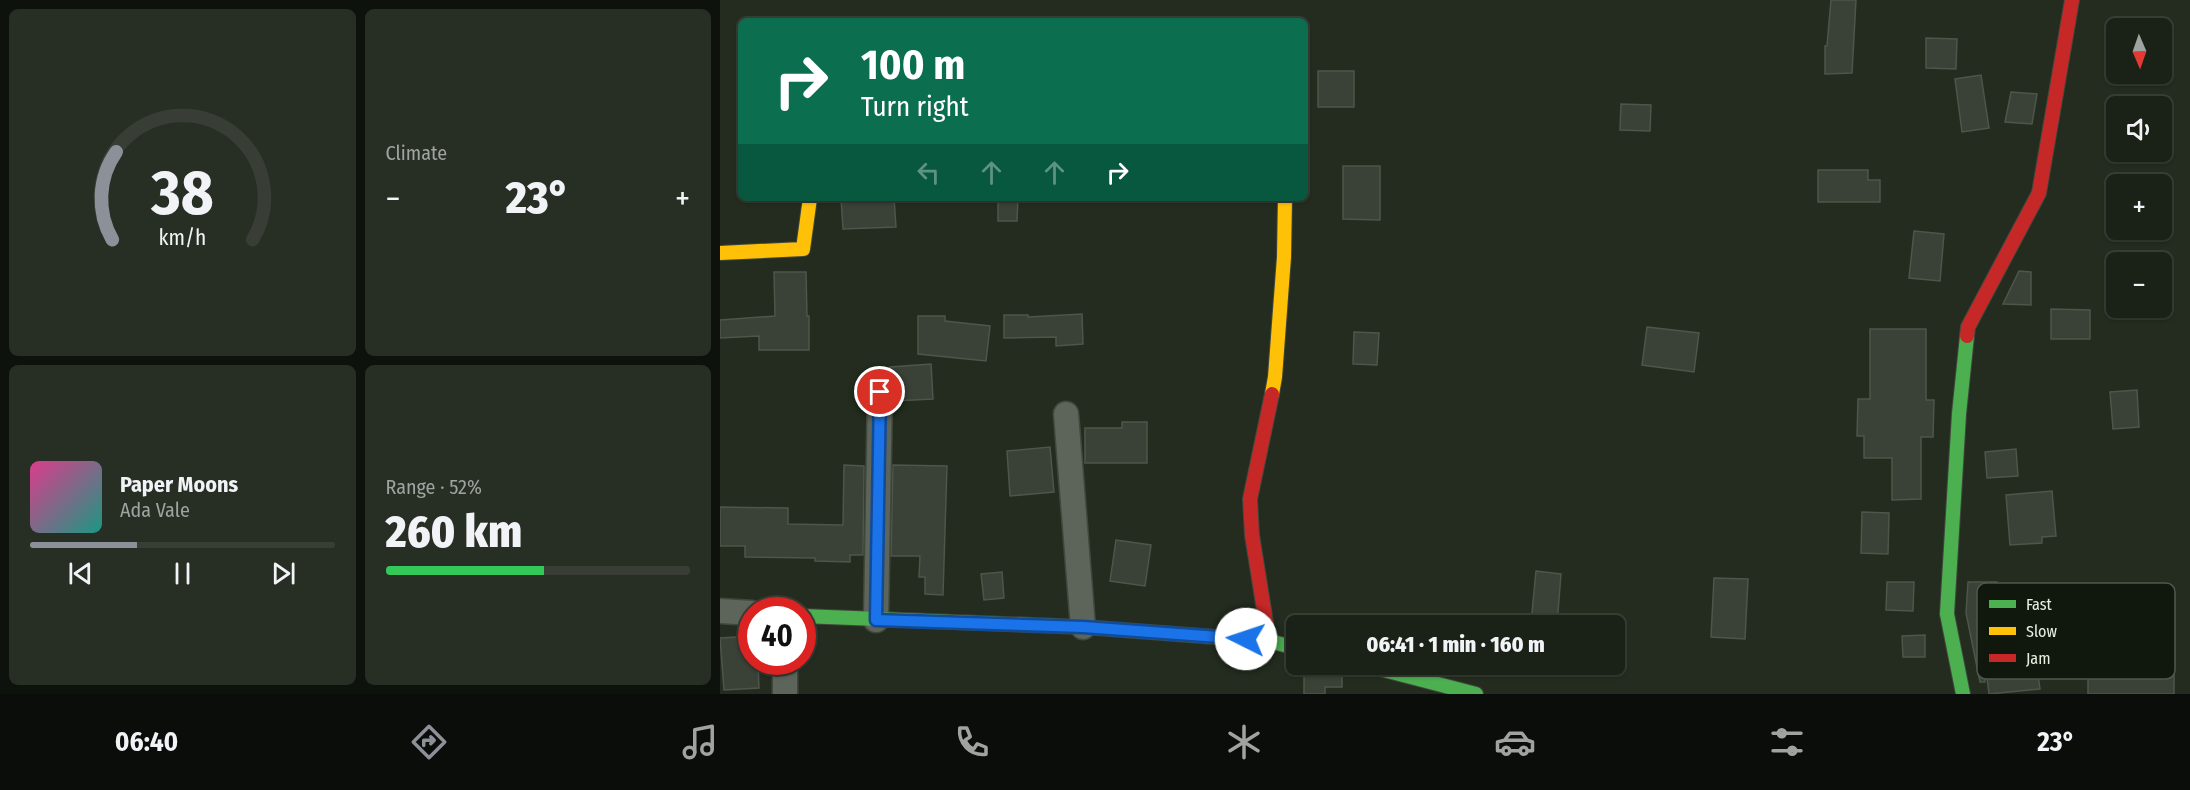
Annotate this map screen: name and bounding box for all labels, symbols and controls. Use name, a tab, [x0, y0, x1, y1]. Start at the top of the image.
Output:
north arrow	[2106, 18, 2172, 84]
map controls	[2106, 18, 2172, 318]
text: 100 m	[861, 40, 965, 90]
icon: right	[762, 42, 840, 120]
text: Turn right	[861, 91, 969, 123]
button: sound	[2106, 96, 2172, 162]
text: Climate	[386, 141, 447, 165]
text: 38	[150, 156, 213, 231]
icon: left	[912, 156, 945, 189]
icon: ahead	[975, 156, 1008, 189]
icon: ahead	[1038, 156, 1071, 189]
icon: right	[1101, 156, 1134, 189]
text: 23°	[506, 171, 570, 225]
button: +	[2106, 174, 2172, 240]
text: −	[386, 179, 400, 219]
text: +	[675, 179, 690, 219]
text: km/h	[158, 225, 206, 251]
button: −	[2106, 252, 2172, 318]
pin	[854, 366, 905, 417]
icon: arrive	[863, 375, 896, 408]
text: Paper Moons	[120, 471, 238, 498]
text: Range · 52%	[386, 475, 482, 499]
text: Ada Vale	[120, 498, 190, 522]
text: 260 km	[386, 505, 522, 559]
icon: previous	[64, 557, 97, 590]
icon: pause	[166, 557, 199, 590]
icon: next	[267, 557, 300, 590]
legend	[1977, 583, 2175, 679]
text: Fast	[2026, 595, 2053, 614]
speed limit sign: 40	[738, 597, 816, 675]
position arrow	[1214, 607, 1278, 671]
text: Slow	[2026, 622, 2057, 641]
text: 06:41 · 1 min · 160 m	[1366, 631, 1545, 658]
text: Jam	[2026, 649, 2051, 668]
icon: directions	[408, 721, 450, 763]
icon: music	[679, 721, 721, 763]
icon: phone	[951, 721, 993, 763]
icon: climate	[1223, 721, 1265, 763]
icon: car	[1494, 721, 1536, 763]
icon: filters	[1766, 721, 1808, 763]
text: 06:40	[115, 726, 178, 758]
text: 23°	[2037, 726, 2075, 758]

